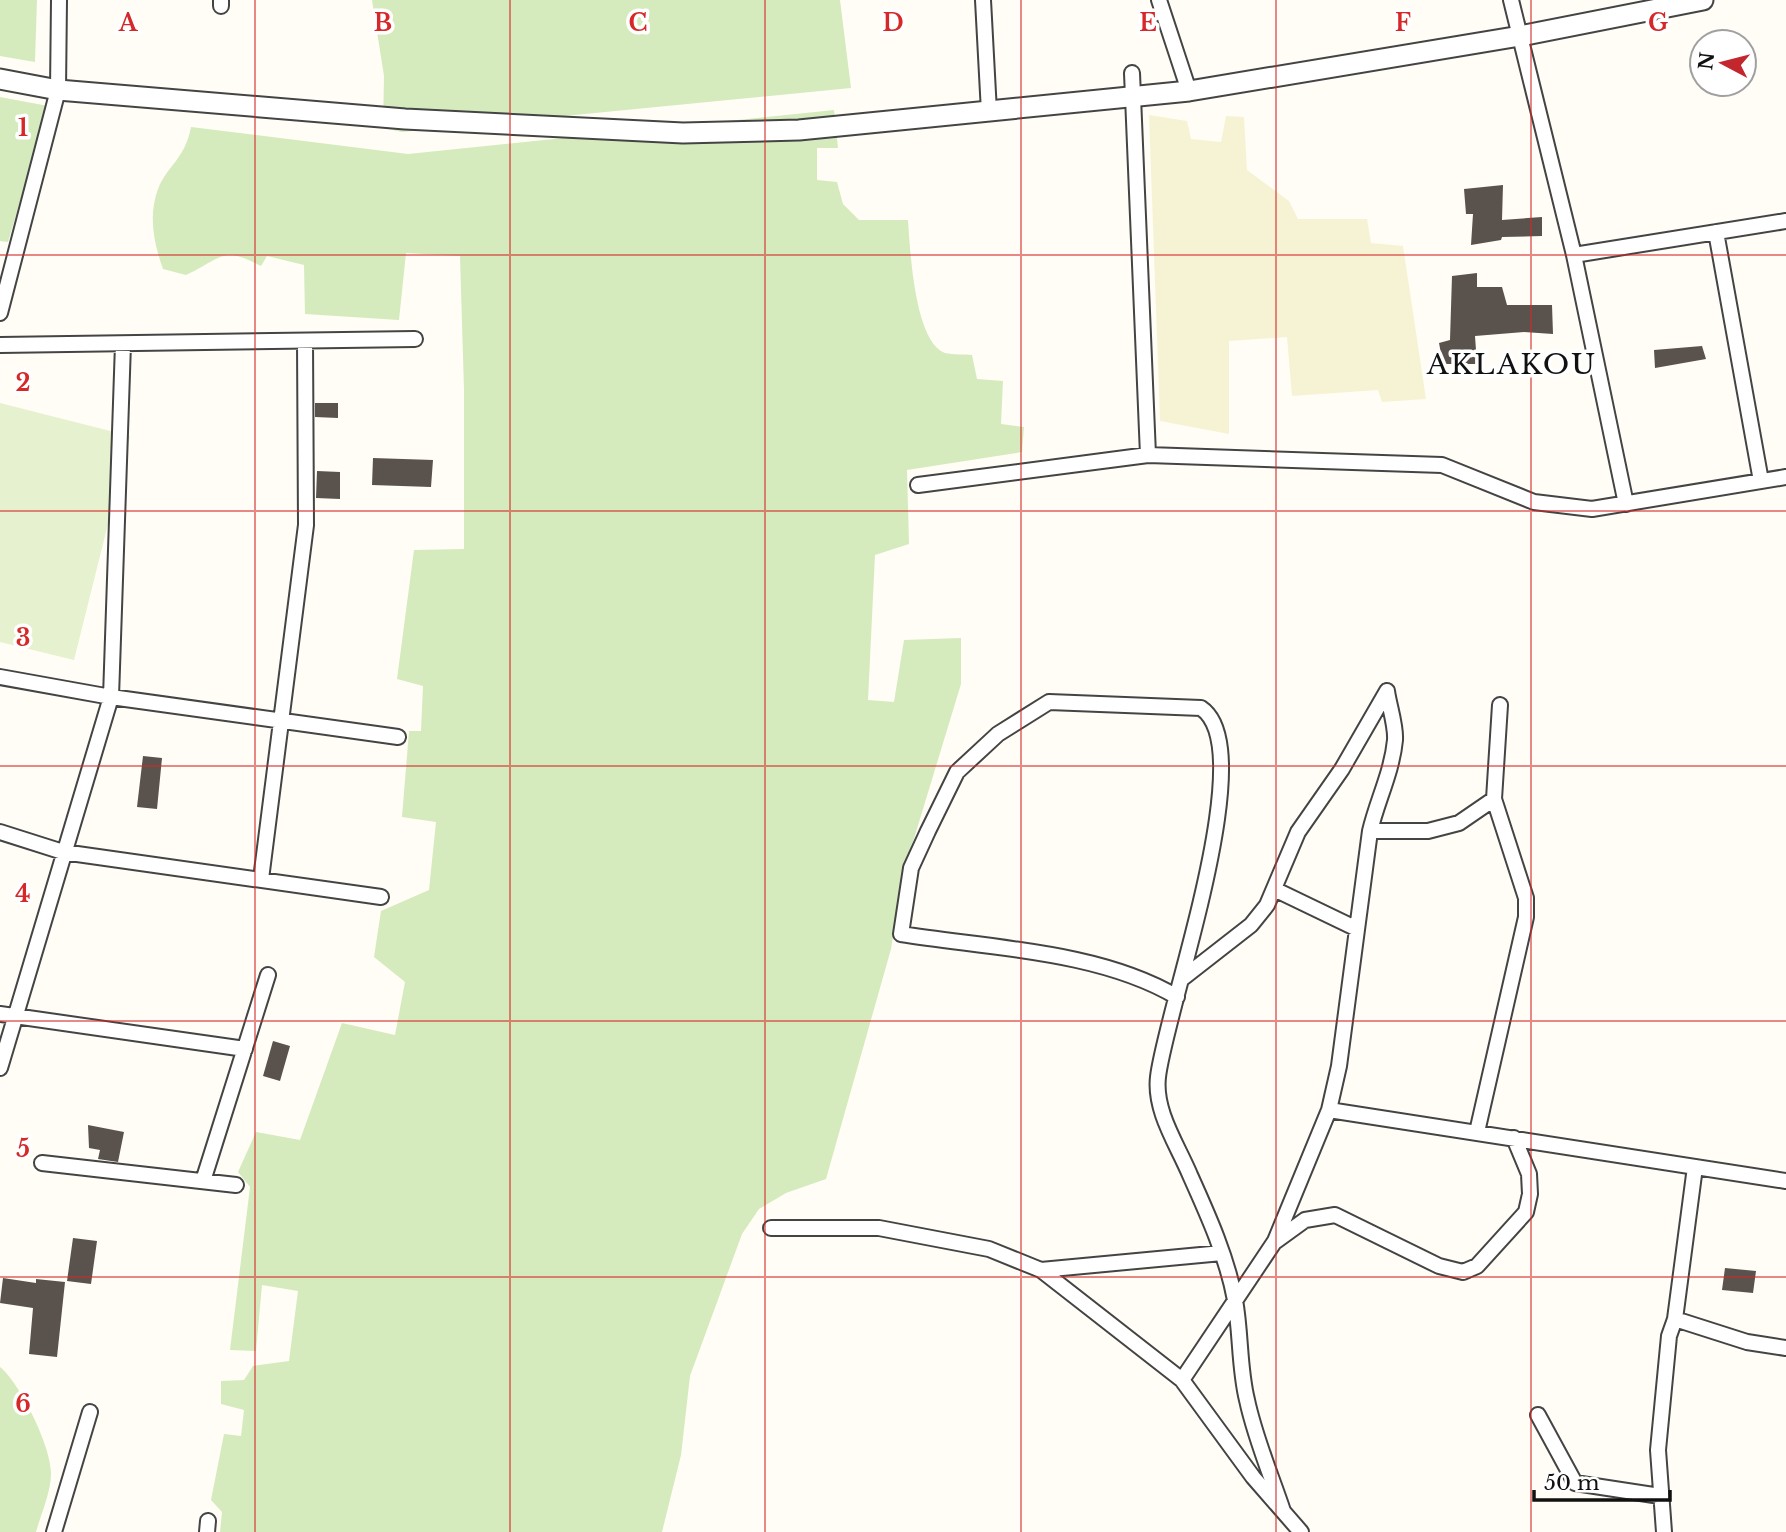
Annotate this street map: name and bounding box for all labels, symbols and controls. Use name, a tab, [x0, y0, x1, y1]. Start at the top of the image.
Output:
text: A	[118, 9, 139, 37]
text: B	[374, 9, 392, 37]
text: C	[629, 9, 647, 37]
text: D	[882, 9, 904, 37]
text: E	[1139, 9, 1157, 37]
text: F	[1395, 9, 1411, 37]
text: G	[1648, 9, 1668, 37]
north arrow	[1688, 28, 1758, 98]
text: N	[1694, 51, 1719, 71]
text: 1	[18, 114, 28, 142]
district label: AKLAKOU	[1426, 347, 1597, 382]
text: 2	[16, 369, 30, 397]
text: 3	[16, 624, 30, 652]
text: 4	[15, 880, 31, 908]
text: 5	[16, 1135, 30, 1163]
text: 6	[15, 1390, 31, 1418]
scale bar	[1534, 1458, 1670, 1502]
text: 50 m	[1544, 1470, 1600, 1496]

